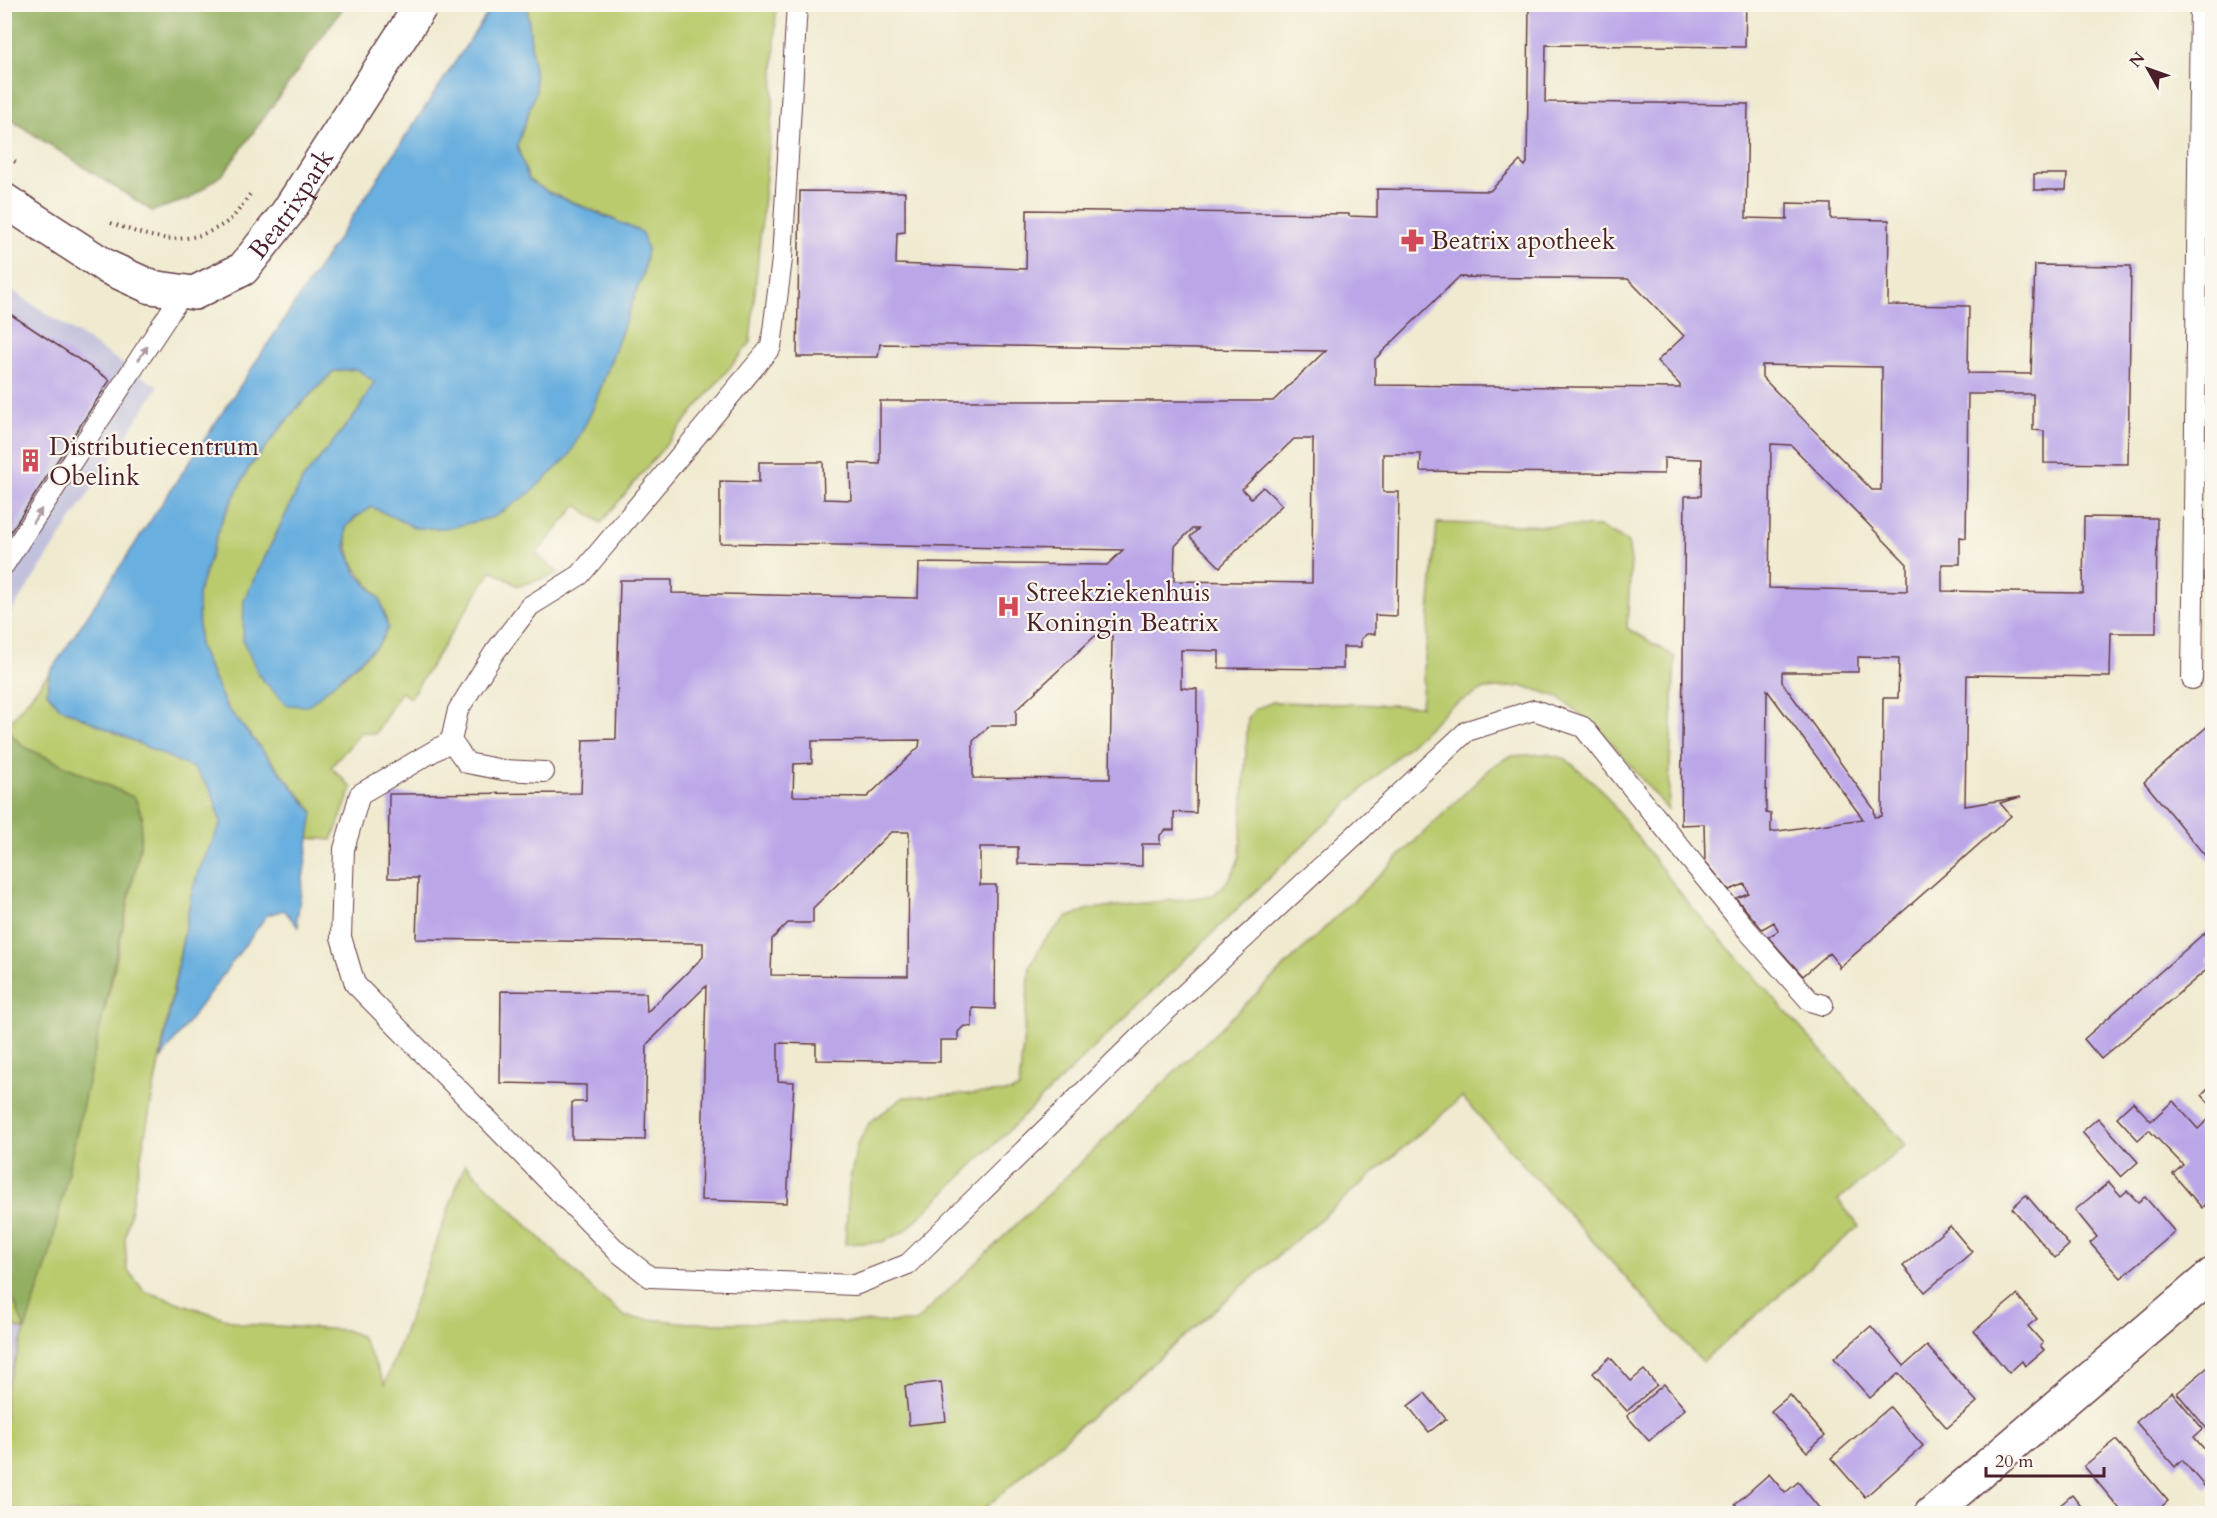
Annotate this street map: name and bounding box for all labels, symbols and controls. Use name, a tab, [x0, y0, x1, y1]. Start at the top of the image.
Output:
north arrow	[2118, 39, 2178, 99]
text: N	[2124, 48, 2150, 72]
street label: Beatrixpark	[240, 142, 341, 266]
place label: Beatrix apotheek	[1431, 223, 1616, 258]
pharmacy icon: Beatrix apotheek	[1400, 227, 1426, 253]
one-way arrow	[138, 345, 149, 361]
place label: Distributiecentrum Obelink	[49, 429, 259, 494]
building icon: Distributiecentrum Obelink	[18, 448, 44, 474]
one-way arrow	[31, 508, 42, 524]
place label: Streekziekenhuis Koningin Beatrix	[1026, 575, 1219, 640]
hospital icon: Streekziekenhuis Koningin Beatrix	[995, 594, 1021, 620]
scale bar	[1986, 1440, 2104, 1478]
text: 20 m	[1995, 1449, 2034, 1474]

